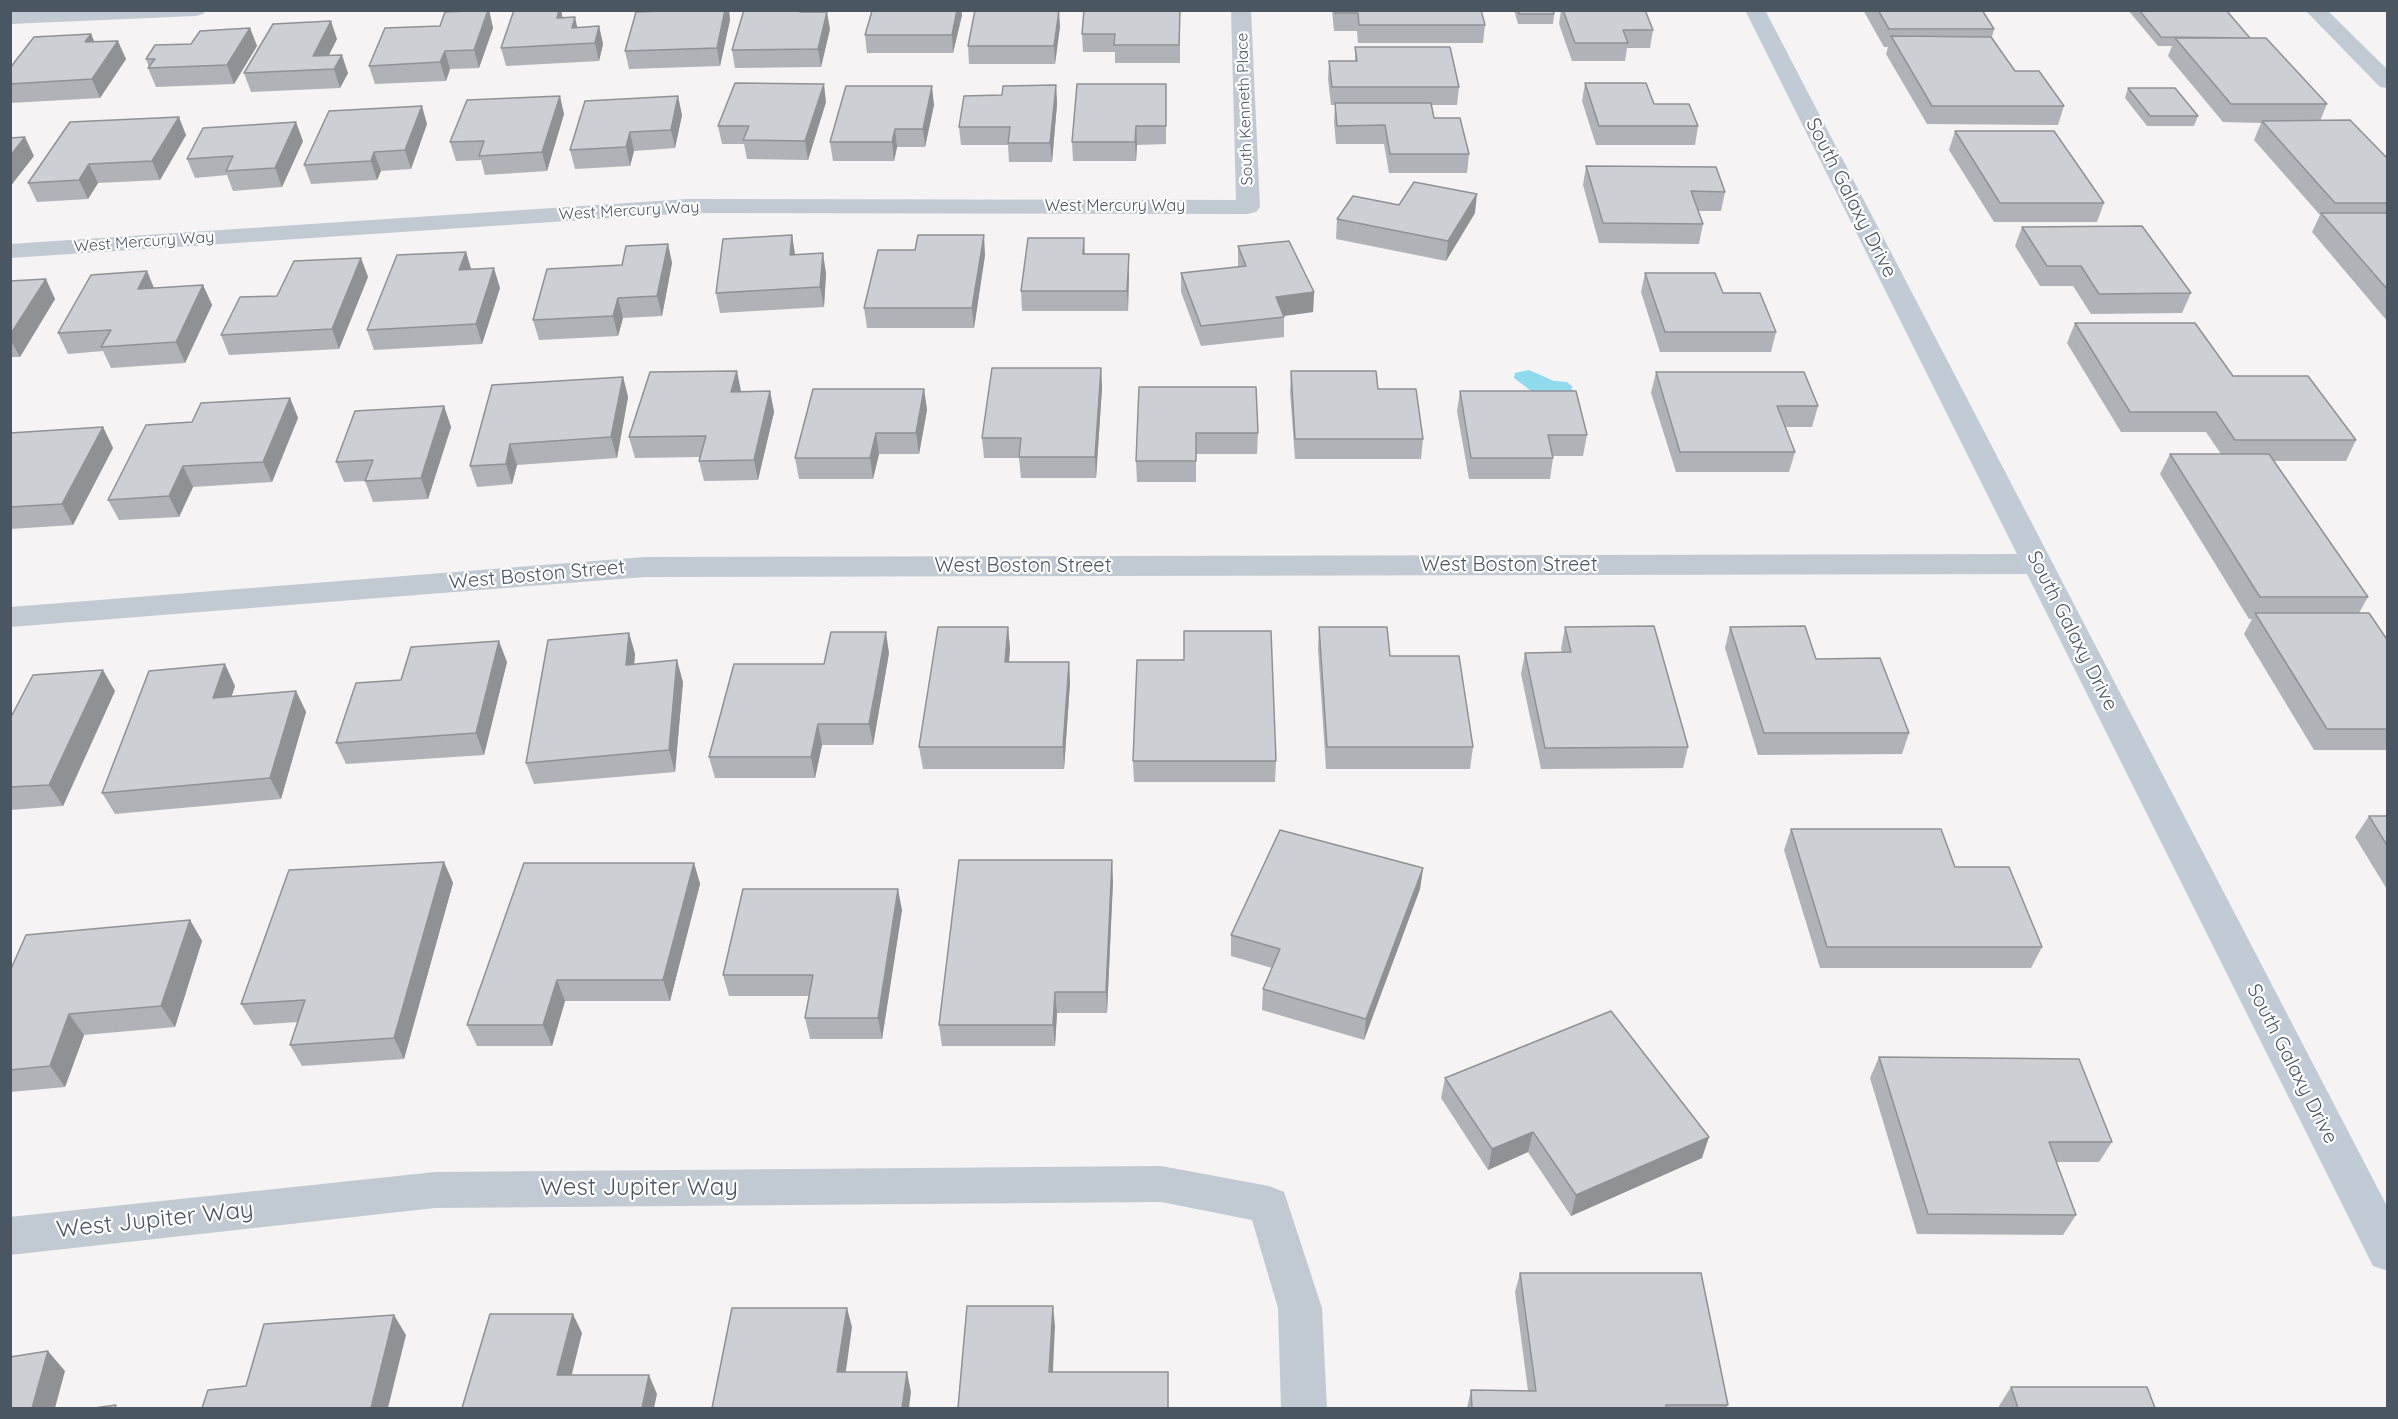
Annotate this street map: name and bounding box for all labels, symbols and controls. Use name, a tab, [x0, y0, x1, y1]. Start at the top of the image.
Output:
street label: South Kenneth Place	[1233, 32, 1257, 186]
street label: South Galaxy Drive	[1800, 114, 1902, 282]
street label: West Mercury Way	[1045, 196, 1185, 216]
street label: West Mercury Way	[558, 198, 700, 224]
street label: West Mercury Way	[73, 228, 215, 256]
street label: South Galaxy Drive	[2021, 547, 2123, 715]
street label: West Boston Street	[1421, 553, 1597, 577]
street label: West Boston Street	[935, 554, 1111, 578]
street label: West Boston Street	[448, 555, 626, 595]
street label: South Galaxy Drive	[2241, 980, 2343, 1148]
street label: West Jupiter Way	[540, 1174, 738, 1202]
street label: West Jupiter Way	[55, 1195, 255, 1245]

